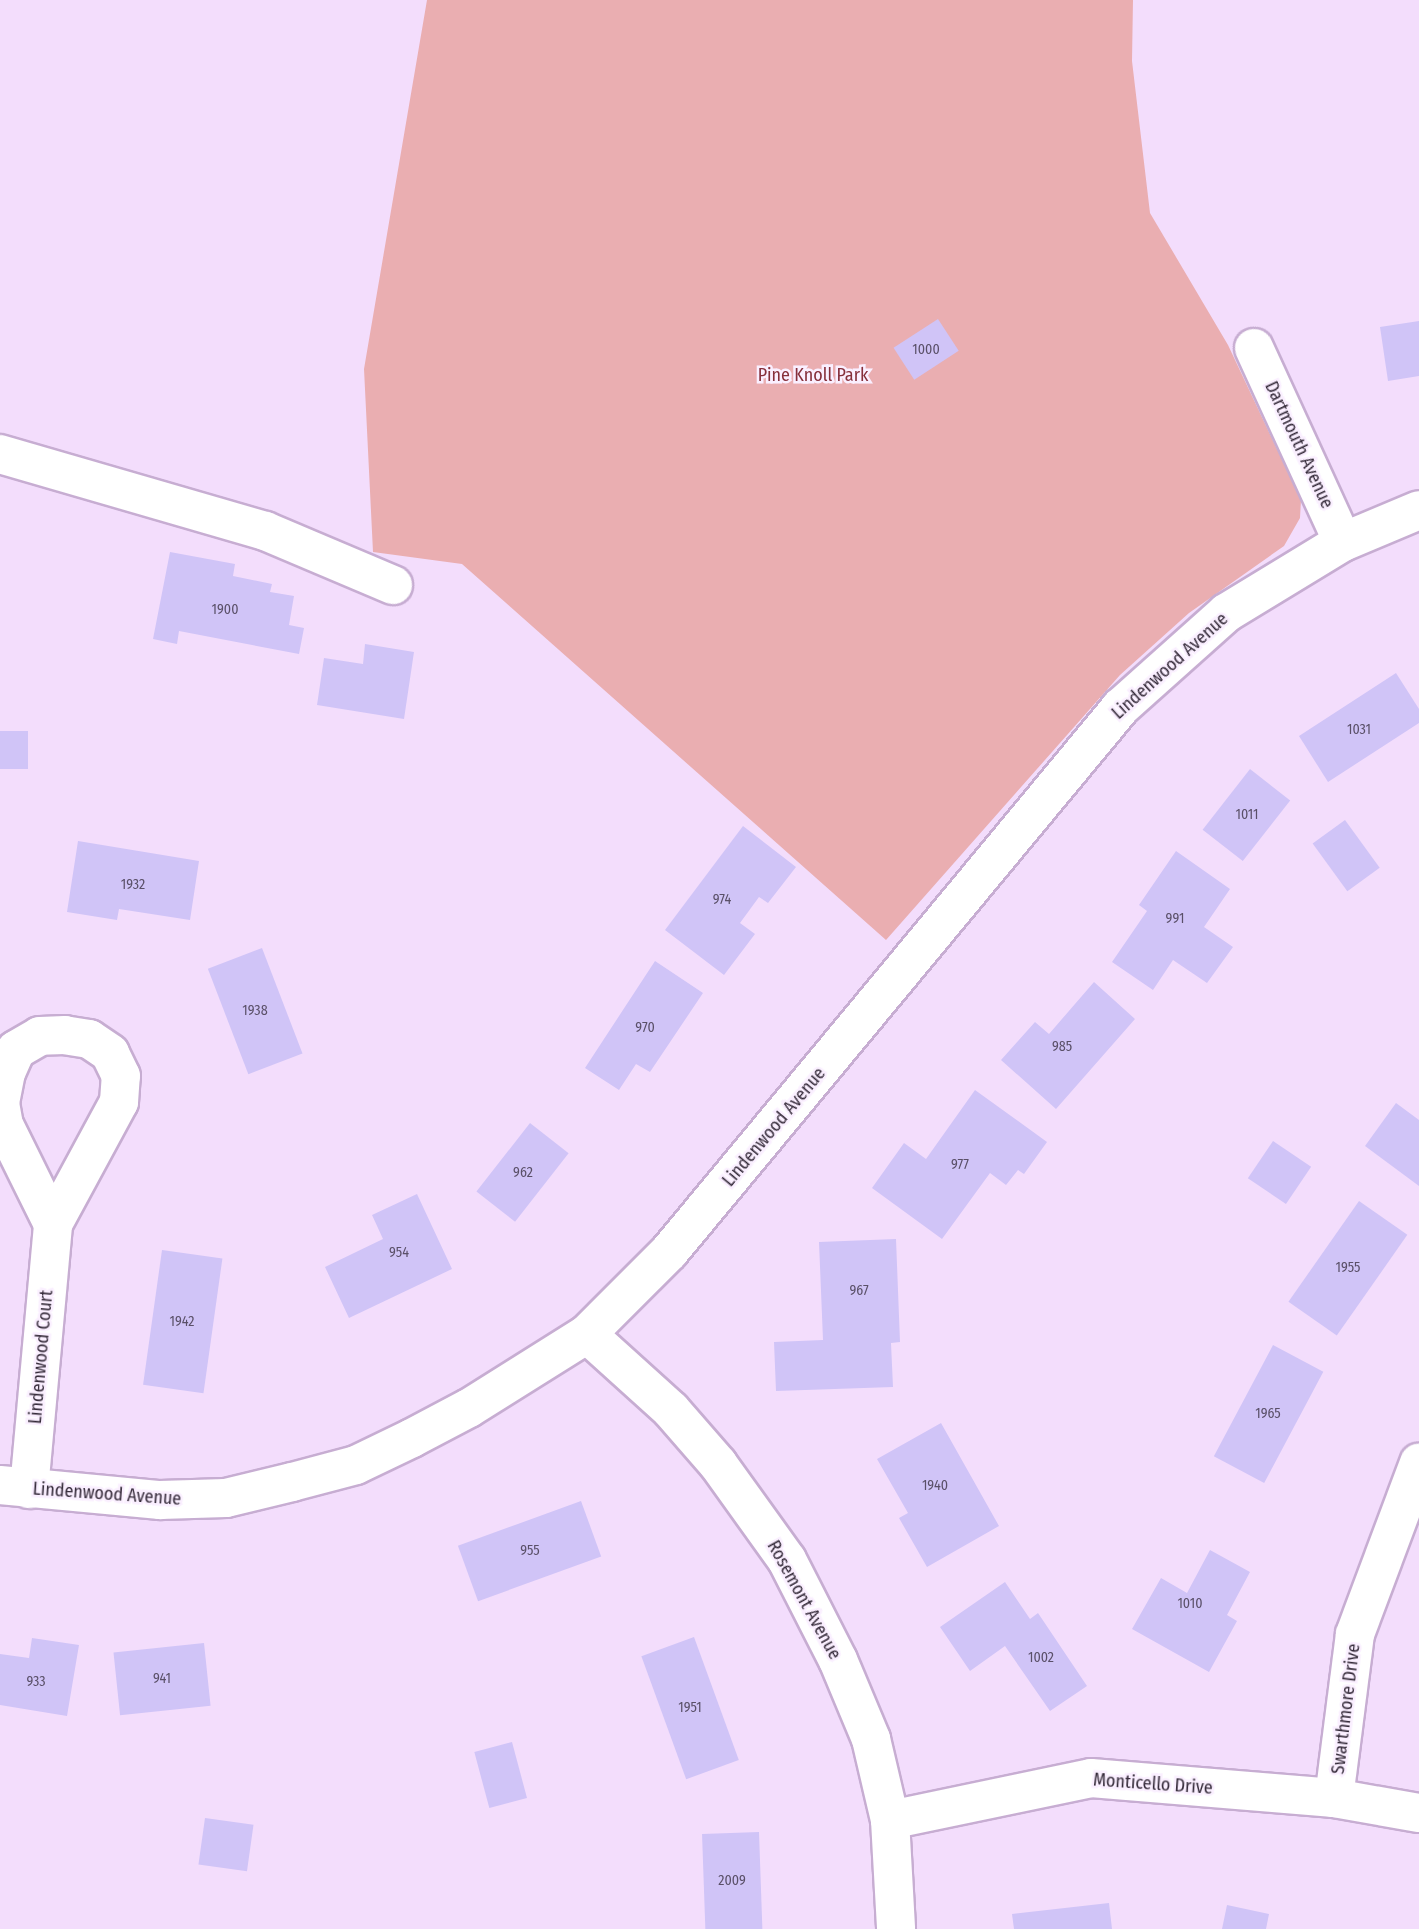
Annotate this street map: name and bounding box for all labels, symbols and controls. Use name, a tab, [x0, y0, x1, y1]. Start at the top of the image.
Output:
house number: 1000	[912, 342, 940, 358]
park label: Pine Knoll Park	[758, 364, 868, 386]
street label: Dartmouth Avenue	[1260, 378, 1338, 512]
house number: 1900	[212, 602, 238, 618]
street label: Lindenwood Avenue	[1108, 608, 1232, 724]
house number: 1031	[1347, 722, 1371, 738]
house number: 1011	[1235, 807, 1259, 823]
house number: 1932	[121, 877, 145, 893]
house number: 974	[713, 892, 731, 908]
house number: 991	[1166, 911, 1184, 927]
house number: 1938	[242, 1003, 268, 1019]
house number: 970	[635, 1020, 655, 1036]
house number: 985	[1052, 1039, 1072, 1055]
street label: Lindenwood Avenue	[718, 1063, 830, 1191]
house number: 977	[951, 1157, 969, 1173]
house number: 962	[513, 1165, 533, 1181]
house number: 954	[389, 1245, 409, 1261]
house number: 1955	[1335, 1260, 1361, 1276]
house number: 967	[849, 1283, 869, 1299]
street label: Lindenwood Court	[24, 1289, 58, 1425]
house number: 1942	[170, 1314, 194, 1330]
house number: 1965	[1255, 1406, 1281, 1422]
street label: Lindenwood Avenue	[32, 1478, 182, 1510]
house number: 1940	[922, 1478, 948, 1494]
street label: Rosemont Avenue	[762, 1537, 846, 1663]
house number: 955	[520, 1543, 540, 1559]
house number: 1010	[1177, 1596, 1203, 1612]
street label: Swarthmore Drive	[1327, 1643, 1365, 1775]
house number: 1002	[1028, 1650, 1054, 1666]
house number: 941	[153, 1671, 171, 1687]
house number: 933	[26, 1674, 46, 1690]
house number: 1951	[678, 1700, 702, 1716]
street label: Monticello Drive	[1093, 1769, 1213, 1799]
house number: 2009	[718, 1873, 746, 1889]

